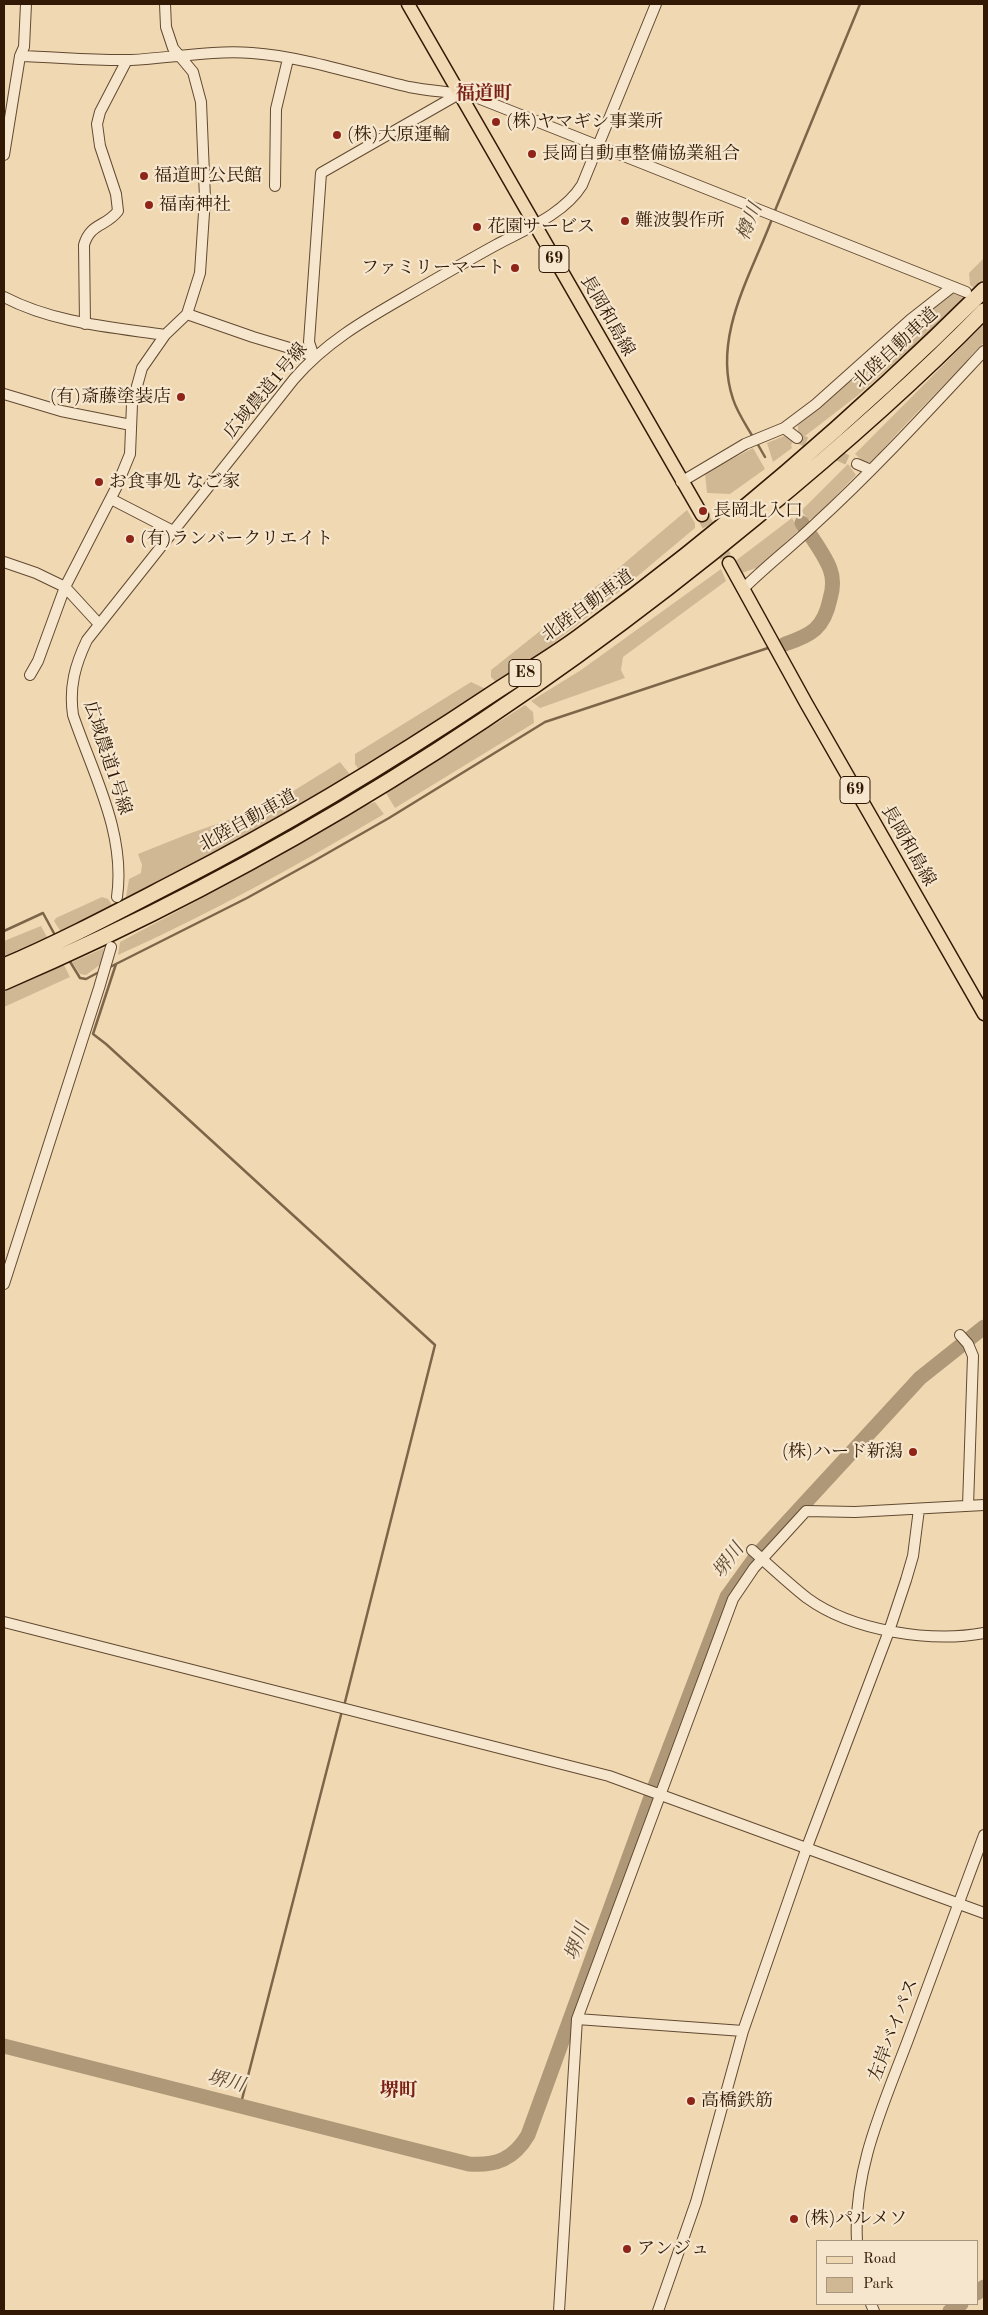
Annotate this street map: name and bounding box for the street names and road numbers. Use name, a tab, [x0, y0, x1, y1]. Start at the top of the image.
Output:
road number: 69	[539, 245, 569, 272]
street label: 長岡和島線	[575, 272, 639, 360]
street label: 北陸自動車道	[849, 303, 943, 393]
street label: 広域農道1号線	[220, 339, 312, 443]
street label: 北陸自動車道	[538, 566, 638, 646]
road number: E8	[509, 660, 541, 686]
street label: 広域農道1号線	[78, 698, 136, 818]
road number: 69	[840, 776, 870, 804]
street label: 北陸自動車道	[196, 785, 300, 857]
street label: 長岡和島線	[876, 802, 940, 890]
street label: 左岸バイパス	[865, 1976, 923, 2084]

